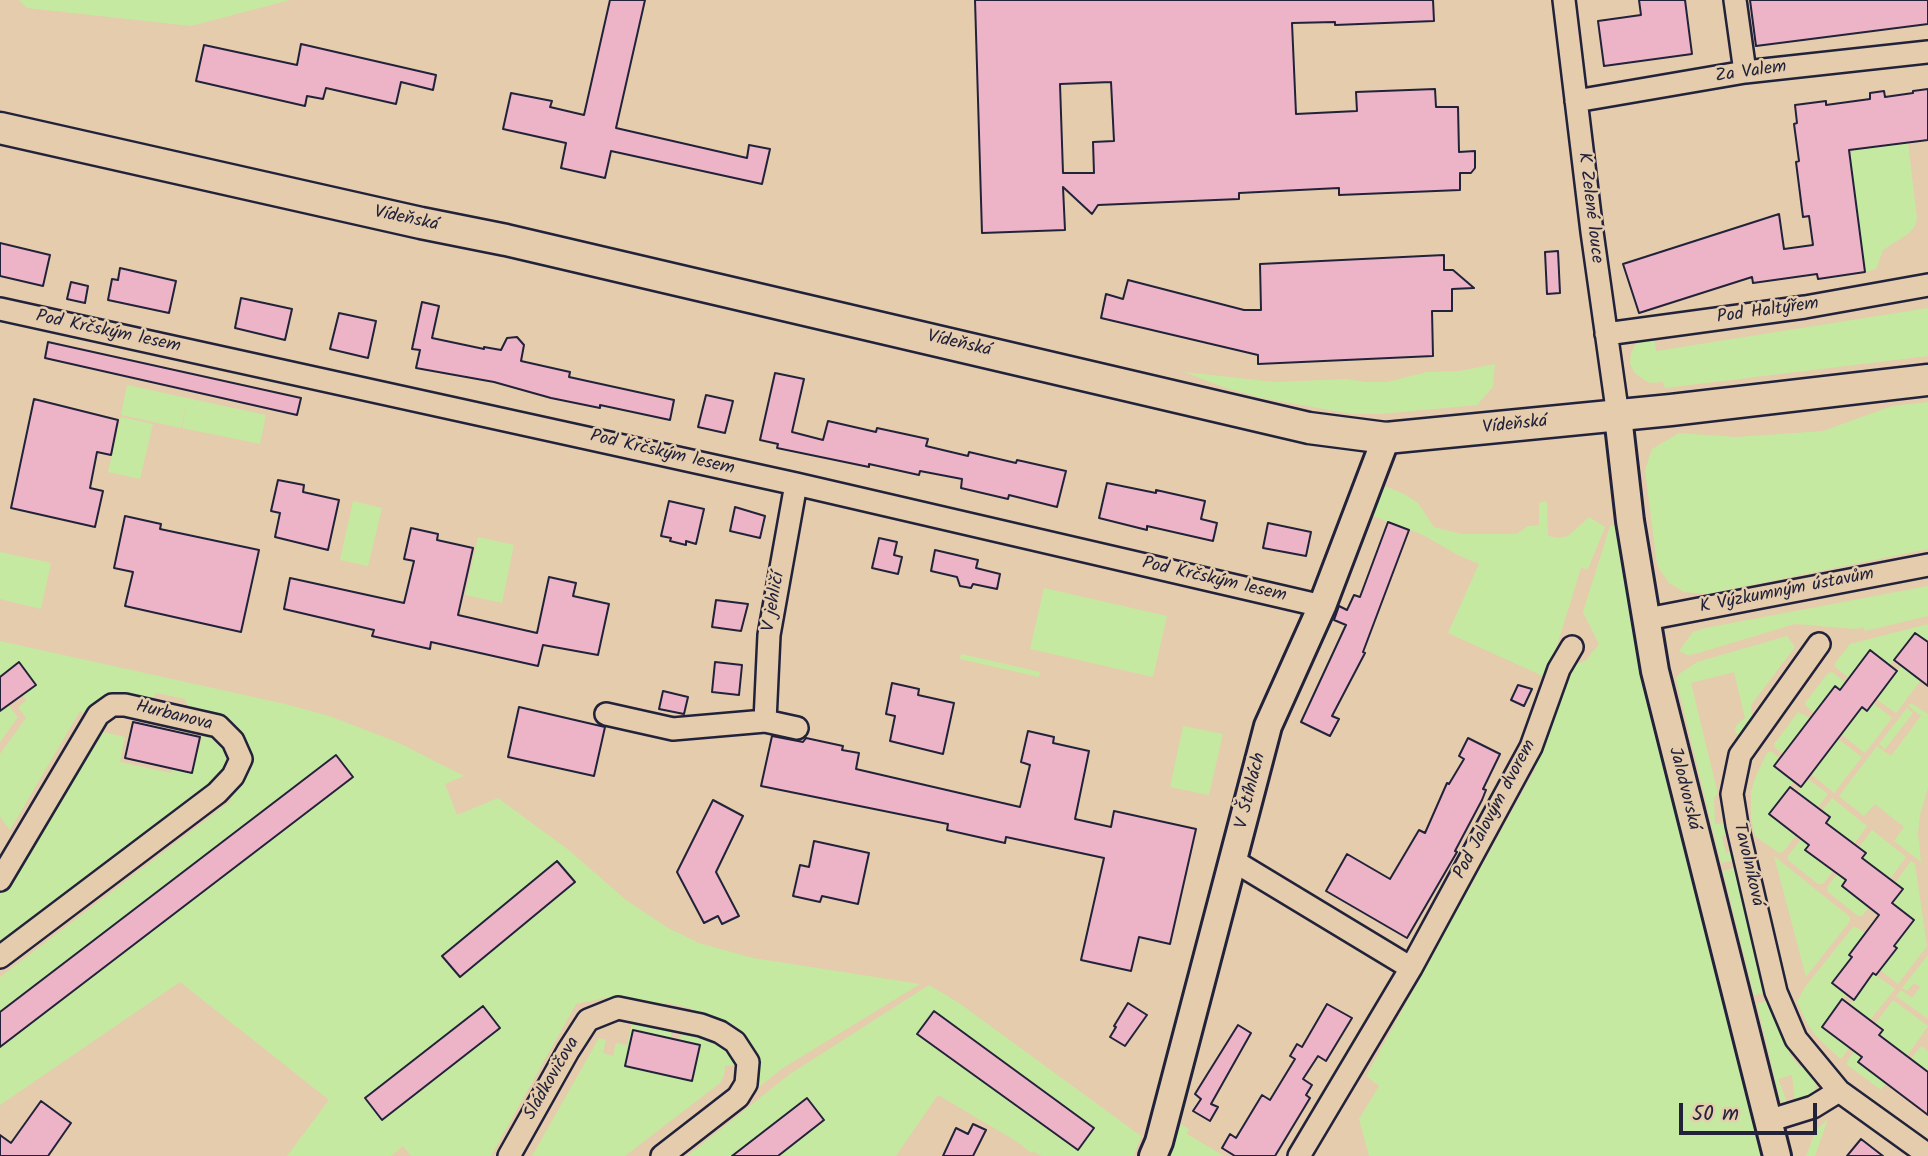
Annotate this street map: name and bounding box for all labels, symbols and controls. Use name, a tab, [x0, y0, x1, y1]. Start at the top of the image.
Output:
street label: Za Valem	[1714, 57, 1788, 89]
street label: K Zelené louce	[1571, 151, 1607, 265]
street label: Vídeňská	[372, 203, 440, 237]
street label: Pod Haltýřem	[1716, 294, 1820, 330]
street label: Pod Krčským lesem	[34, 307, 182, 359]
street label: Vídeňská	[925, 327, 993, 363]
street label: Vídeňská	[1481, 412, 1549, 440]
street label: Pod Krčským lesem	[588, 427, 736, 481]
street label: Pod Krčským lesem	[1140, 554, 1288, 608]
street label: K Výzkumným ústavům	[1698, 565, 1876, 619]
street label: V jehličí	[759, 571, 791, 633]
street label: Hurbanova	[133, 697, 215, 737]
street label: Pod Jalovým dvorem	[1450, 737, 1542, 883]
street label: Jalodvorská	[1662, 745, 1704, 833]
street label: V Štíhlách	[1232, 751, 1272, 831]
street label: Tavolníková	[1727, 821, 1767, 909]
street label: Sládkovičova	[521, 1034, 585, 1124]
scale bar	[1683, 1090, 1821, 1134]
text: 50 m	[1692, 1098, 1739, 1131]

